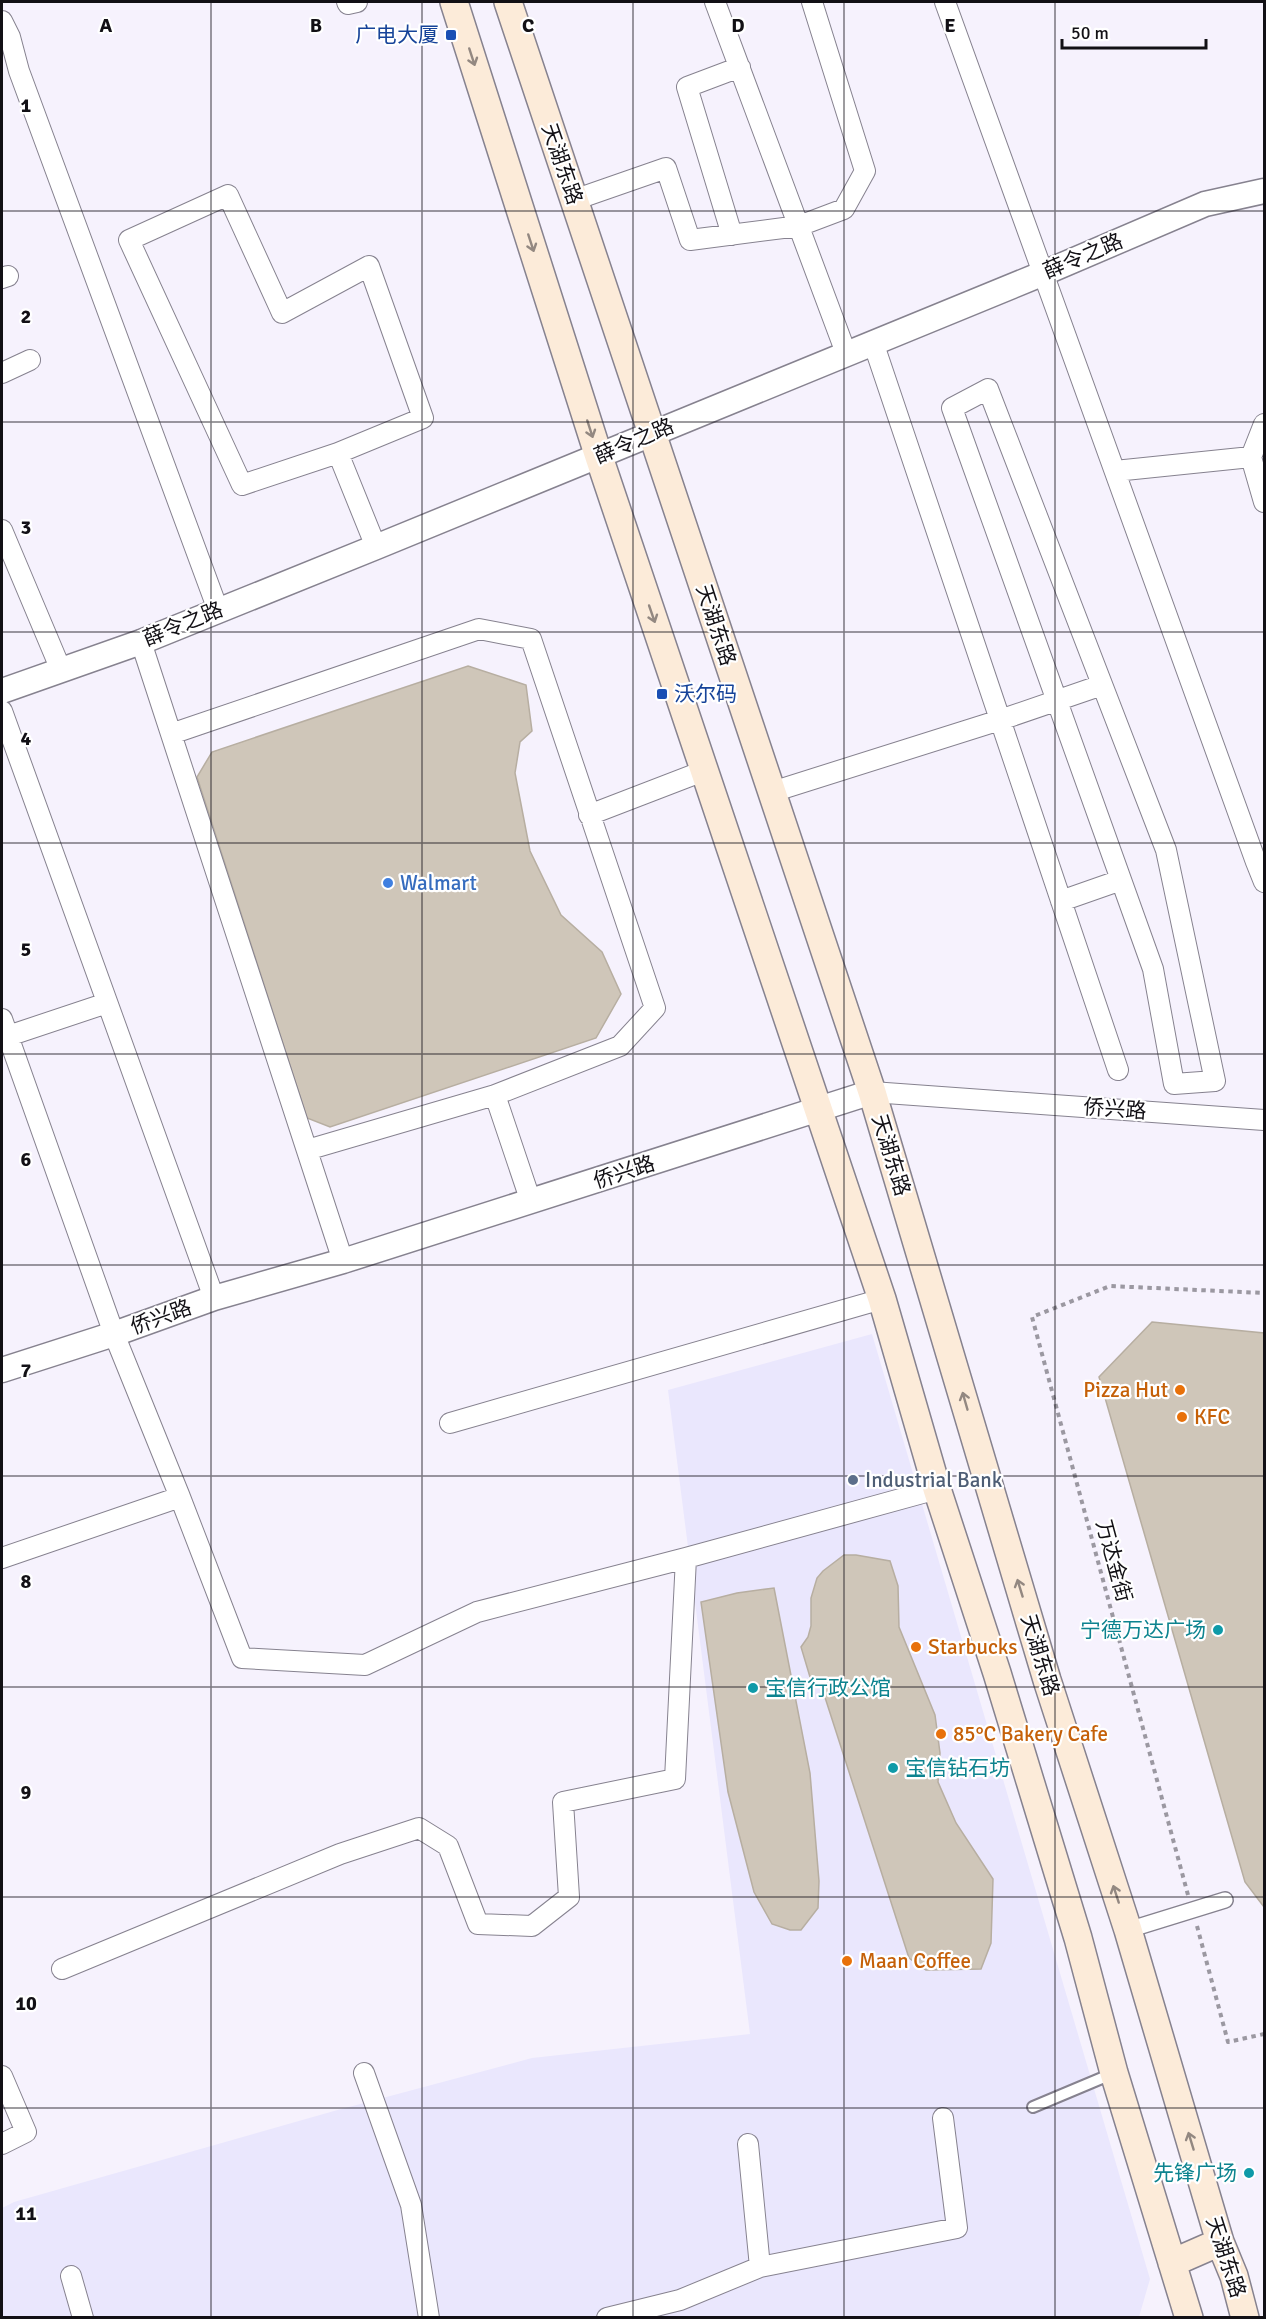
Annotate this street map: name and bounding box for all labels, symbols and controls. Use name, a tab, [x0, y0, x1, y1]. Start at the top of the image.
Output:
scale bar	[1062, 12, 1206, 50]
text: A	[100, 13, 113, 38]
text: B	[310, 13, 322, 38]
text: C	[522, 13, 534, 38]
text: D	[731, 13, 745, 38]
text: E	[944, 13, 956, 38]
place label: 广电大厦	[355, 22, 439, 48]
text: 50 m	[1071, 22, 1109, 44]
marker: 广电大厦	[444, 28, 458, 42]
one-way arrow	[467, 47, 478, 66]
text: 1	[21, 93, 32, 118]
street label: 天湖东路	[536, 120, 588, 208]
street label: 薛令之路	[1039, 228, 1127, 284]
one-way arrow	[526, 233, 537, 252]
text: 2	[21, 304, 31, 329]
street label: 薛令之路	[590, 413, 678, 469]
one-way arrow	[585, 419, 596, 438]
text: 3	[21, 515, 31, 540]
street label: 天湖东路	[691, 581, 741, 669]
street label: 薛令之路	[139, 596, 227, 652]
one-way arrow	[648, 604, 659, 623]
place label: 沃尔码	[674, 681, 737, 707]
marker: 沃尔码	[655, 687, 669, 701]
text: 4	[21, 726, 32, 751]
place label: Walmart	[400, 870, 477, 896]
marker: Walmart	[381, 876, 395, 890]
text: 5	[21, 937, 31, 962]
street label: 侨兴路	[1083, 1094, 1147, 1124]
street label: 天湖东路	[866, 1111, 916, 1199]
text: 6	[21, 1147, 32, 1172]
street label: 侨兴路	[590, 1150, 658, 1194]
street label: 侨兴路	[127, 1294, 195, 1340]
text: 7	[21, 1358, 32, 1383]
place label: Pizza Hut	[1083, 1377, 1168, 1403]
marker: Pizza Hut	[1173, 1383, 1187, 1397]
one-way arrow	[959, 1392, 970, 1411]
place label: KFC	[1194, 1404, 1230, 1430]
marker: KFC	[1175, 1410, 1189, 1424]
place label: Industrial Bank	[865, 1467, 1003, 1493]
marker: Industrial Bank	[846, 1473, 860, 1487]
street label: 万达金街	[1091, 1517, 1137, 1605]
text: 8	[21, 1569, 32, 1594]
one-way arrow	[1014, 1579, 1025, 1598]
street label: 天湖东路	[1015, 1611, 1065, 1699]
place label: 宁德万达广场	[1080, 1617, 1206, 1643]
marker: 宁德万达广场	[1211, 1623, 1225, 1637]
place label: Starbucks	[928, 1634, 1018, 1660]
marker: Starbucks	[909, 1640, 923, 1654]
place label: 宝信行政公馆	[765, 1675, 891, 1701]
marker: 宝信行政公馆	[746, 1681, 760, 1695]
place label: 85°C Bakery Cafe	[953, 1721, 1108, 1747]
marker: 85°C Bakery Cafe	[934, 1727, 948, 1741]
place label: 宝信钻石坊	[905, 1755, 1010, 1781]
marker: 宝信钻石坊	[886, 1761, 900, 1775]
text: 9	[21, 1780, 32, 1805]
one-way arrow	[1110, 1885, 1121, 1904]
place label: Maan Coffee	[859, 1948, 971, 1974]
marker: Maan Coffee	[840, 1954, 854, 1968]
text: 10	[15, 1991, 37, 2016]
one-way arrow	[1185, 2132, 1196, 2151]
place label: 先锋广场	[1153, 2160, 1237, 2186]
marker: 先锋广场	[1242, 2166, 1256, 2180]
text: 11	[15, 2201, 37, 2226]
street label: 天湖东路	[1201, 2213, 1251, 2301]

